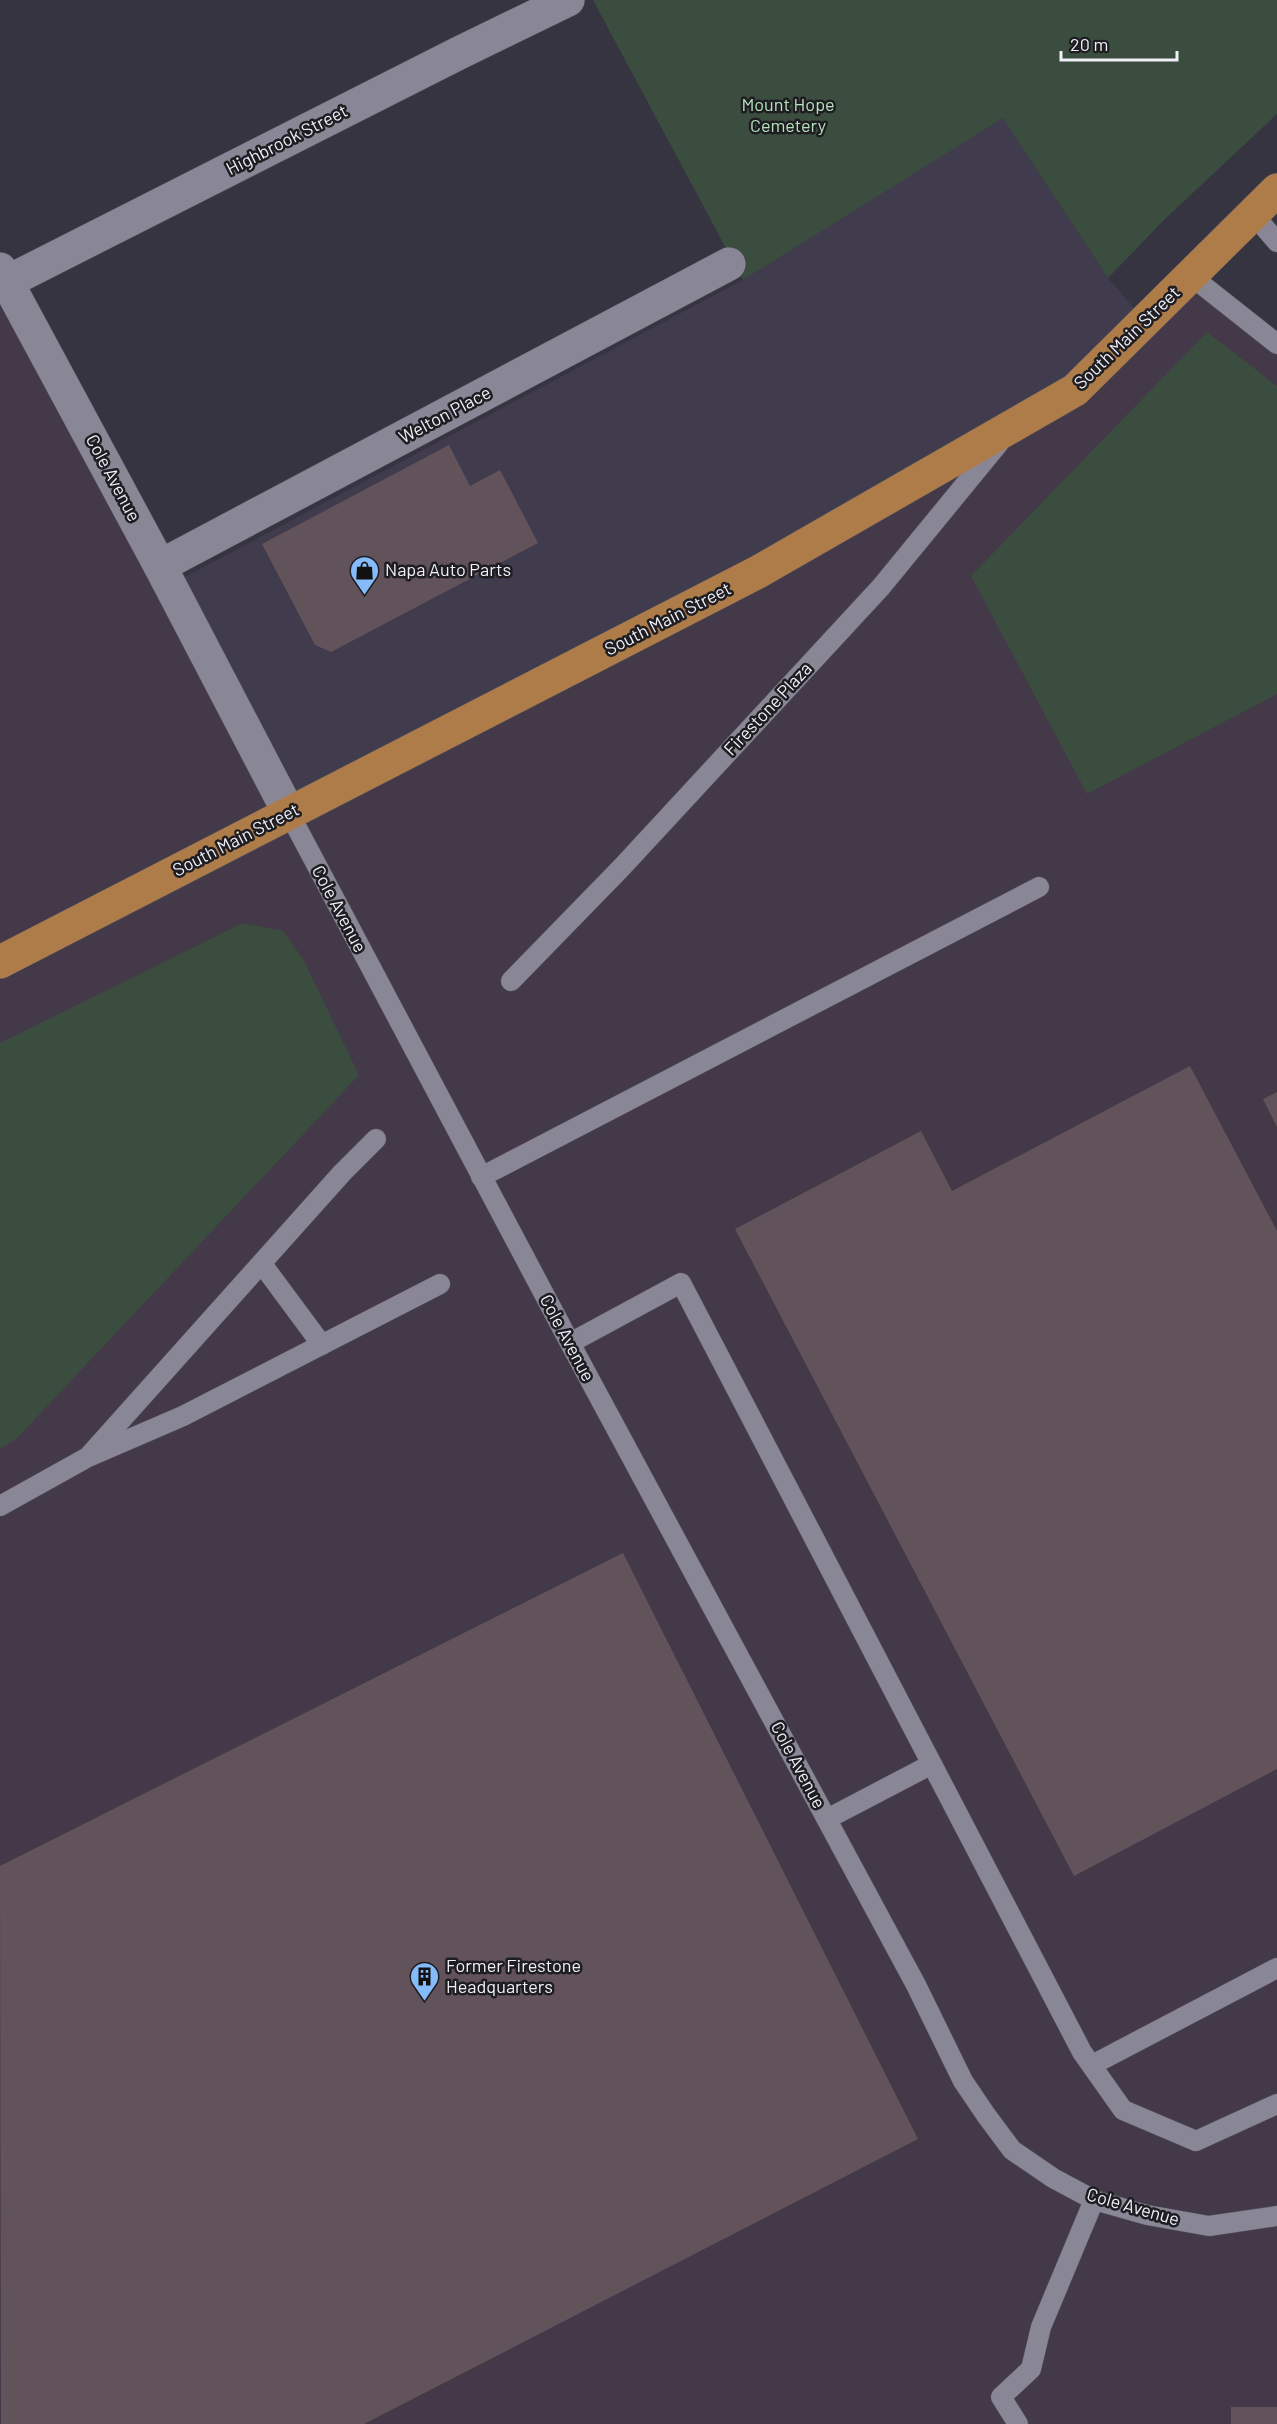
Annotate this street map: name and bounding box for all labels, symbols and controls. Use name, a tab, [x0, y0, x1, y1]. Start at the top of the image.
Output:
scale bar	[1061, 24, 1176, 62]
text: 20 m	[1070, 33, 1108, 55]
park label: Mount Hope Cemetery	[741, 93, 835, 136]
street label: Highbrook Street	[222, 99, 351, 179]
street label: South Main Street	[1069, 281, 1184, 393]
street label: Welton Place	[395, 381, 494, 448]
street label: Cole Avenue	[82, 430, 146, 525]
shop icon: Napa Auto Parts	[348, 554, 380, 596]
place label: Napa Auto Parts	[385, 558, 511, 580]
street label: South Main Street	[601, 577, 734, 659]
street label: Firestone Plaza	[719, 657, 816, 759]
street label: South Main Street	[169, 798, 302, 880]
street label: Cole Avenue	[308, 861, 372, 956]
street label: Cole Avenue	[536, 1290, 600, 1385]
street label: Cole Avenue	[767, 1717, 831, 1812]
place label: Former Firestone Headquarters	[446, 1954, 581, 1997]
building icon: Former Firestone Headquarters	[409, 1960, 441, 2002]
street label: Cole Avenue	[1084, 2182, 1182, 2230]

